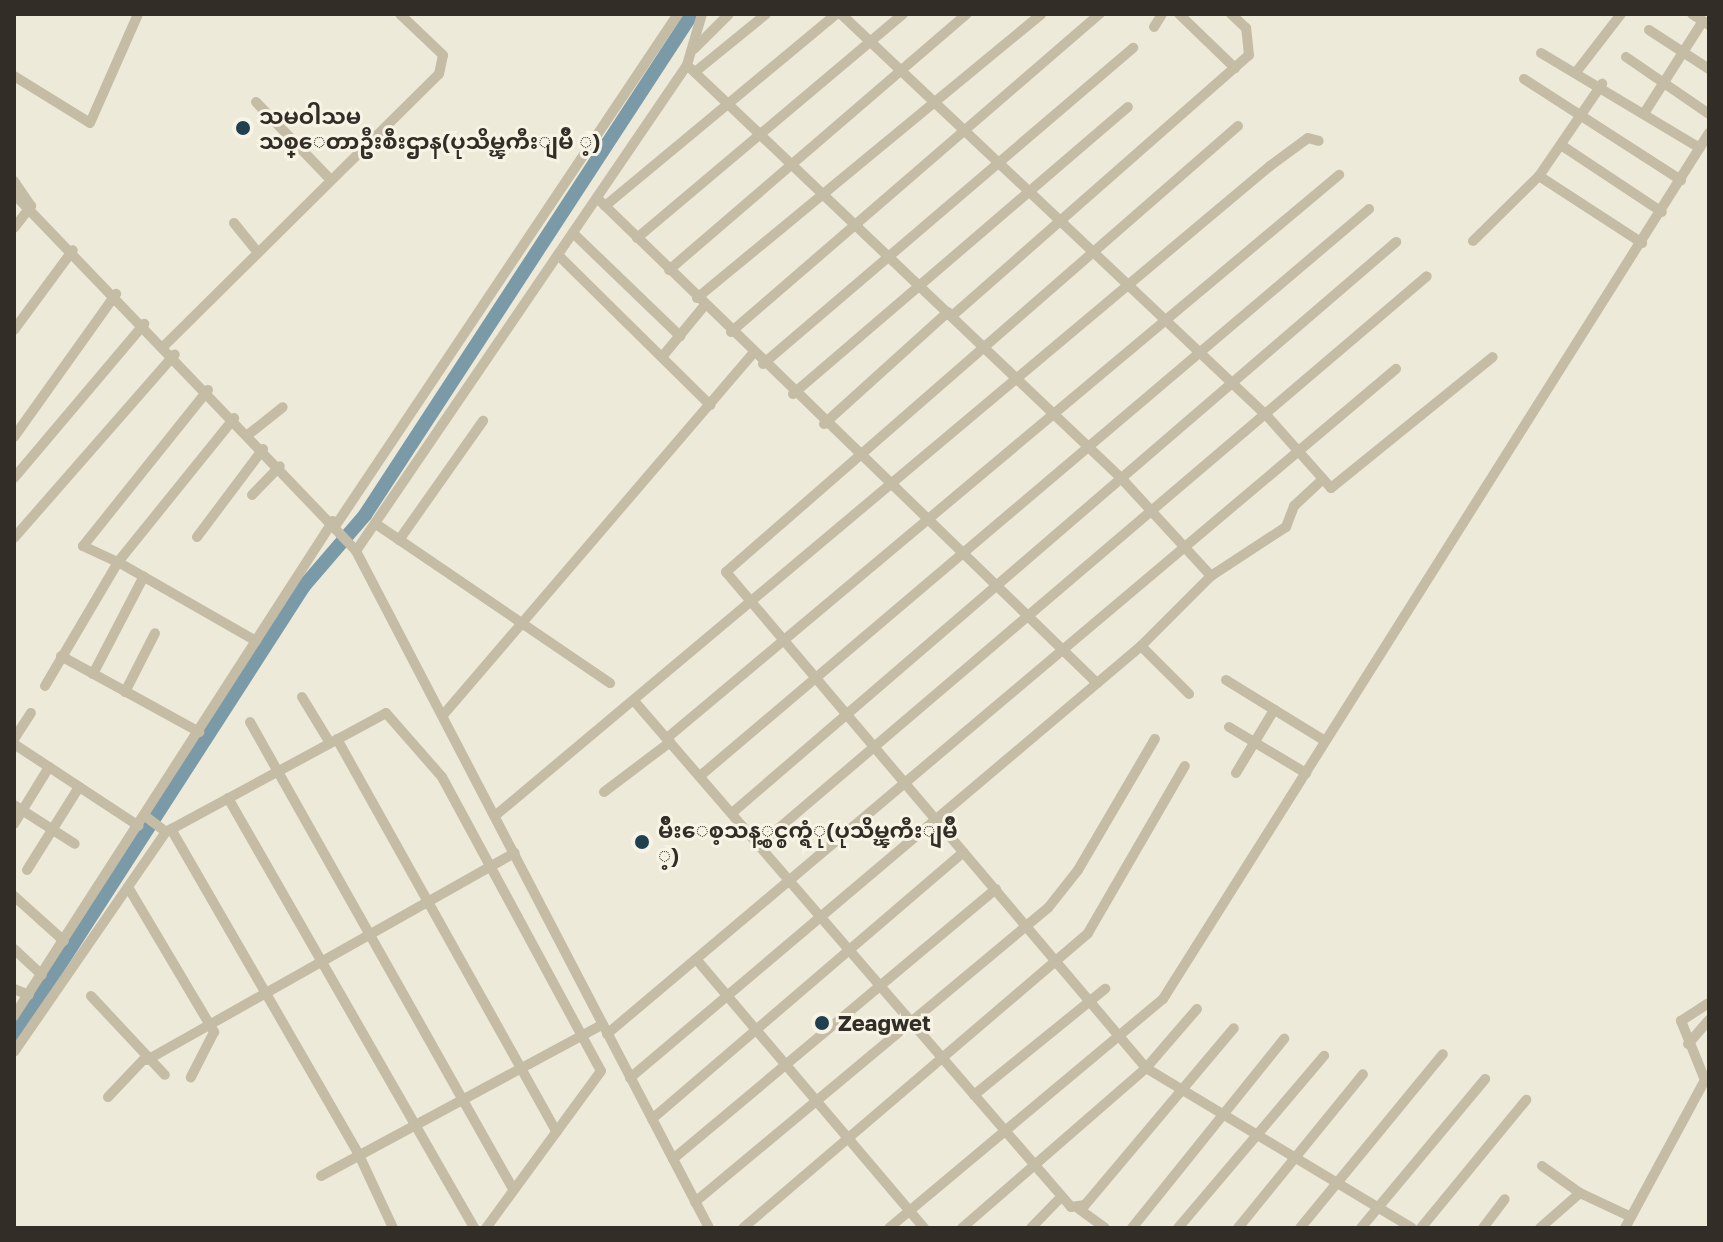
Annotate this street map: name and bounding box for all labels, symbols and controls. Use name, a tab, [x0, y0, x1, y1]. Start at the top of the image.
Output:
place label: သမဝါသမ သစ္ေတာဦးစီးဌာန(ပုသိမ္ၾကီးျမိဳ ့)	[259, 102, 600, 154]
marker: သမဝါသမ သစ္ေတာဦးစီးဌာန(ပုသိမ္ၾကီးျမိဳ ့)	[234, 119, 252, 137]
place label: မ်ိဳးေစ့သန့္စင္စက္ရံု(ပုသိမ္ၾကီးျမိဳ ့)	[658, 816, 958, 868]
marker: မ်ိဳးေစ့သန့္စင္စက္ရံု(ပုသိမ္ၾကီးျမိဳ ့)	[633, 833, 651, 851]
place label: Zeagwet	[838, 1010, 931, 1036]
marker: Zeagwet	[813, 1014, 831, 1032]

